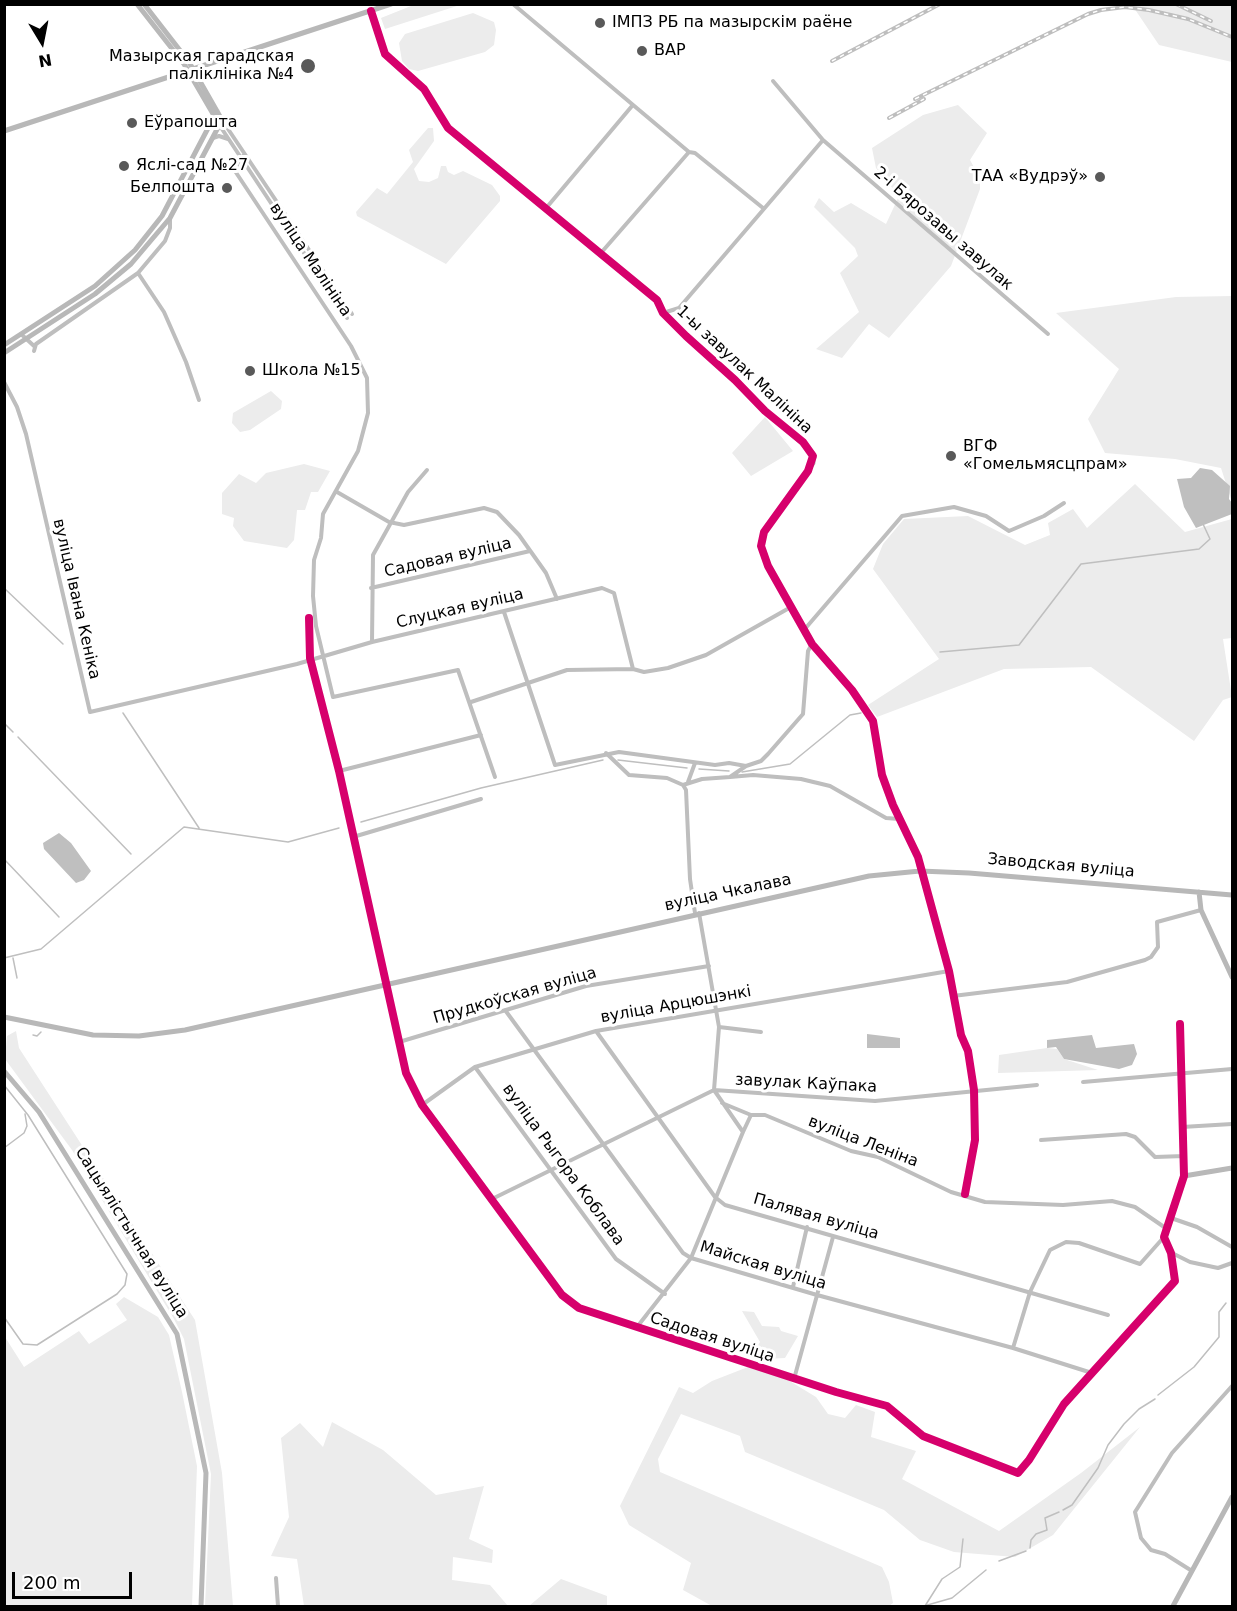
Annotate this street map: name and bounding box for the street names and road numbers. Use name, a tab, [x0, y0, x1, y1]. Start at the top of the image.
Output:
street label: 2-і Бярозавы завулак	[869, 163, 1017, 295]
street label: вуліца Малініна	[265, 200, 355, 320]
street label: 1-ы завулак Малініна	[672, 302, 816, 438]
street label: вуліца Івана Кеніка	[48, 517, 104, 681]
street label: Садовая вуліца	[382, 534, 514, 582]
street label: Слуцкая вуліца	[394, 585, 526, 633]
street label: Заводская вуліца	[987, 850, 1135, 882]
street label: вуліца Чкалава	[663, 870, 793, 916]
street label: Прудкоўская вуліца	[431, 963, 599, 1029]
street label: вуліца Арцюшэнкі	[599, 982, 753, 1028]
street label: завулак Каўпака	[734, 1071, 878, 1097]
street label: вуліца Рыгора Коблава	[498, 1080, 628, 1250]
street label: вуліца Леніна	[805, 1112, 921, 1172]
street label: Сацыялістычная вуліца	[70, 1144, 192, 1322]
street label: Палявая вуліца	[751, 1190, 881, 1244]
street label: Майская вуліца	[697, 1238, 829, 1294]
street label: Садовая вуліца	[647, 1309, 777, 1367]

